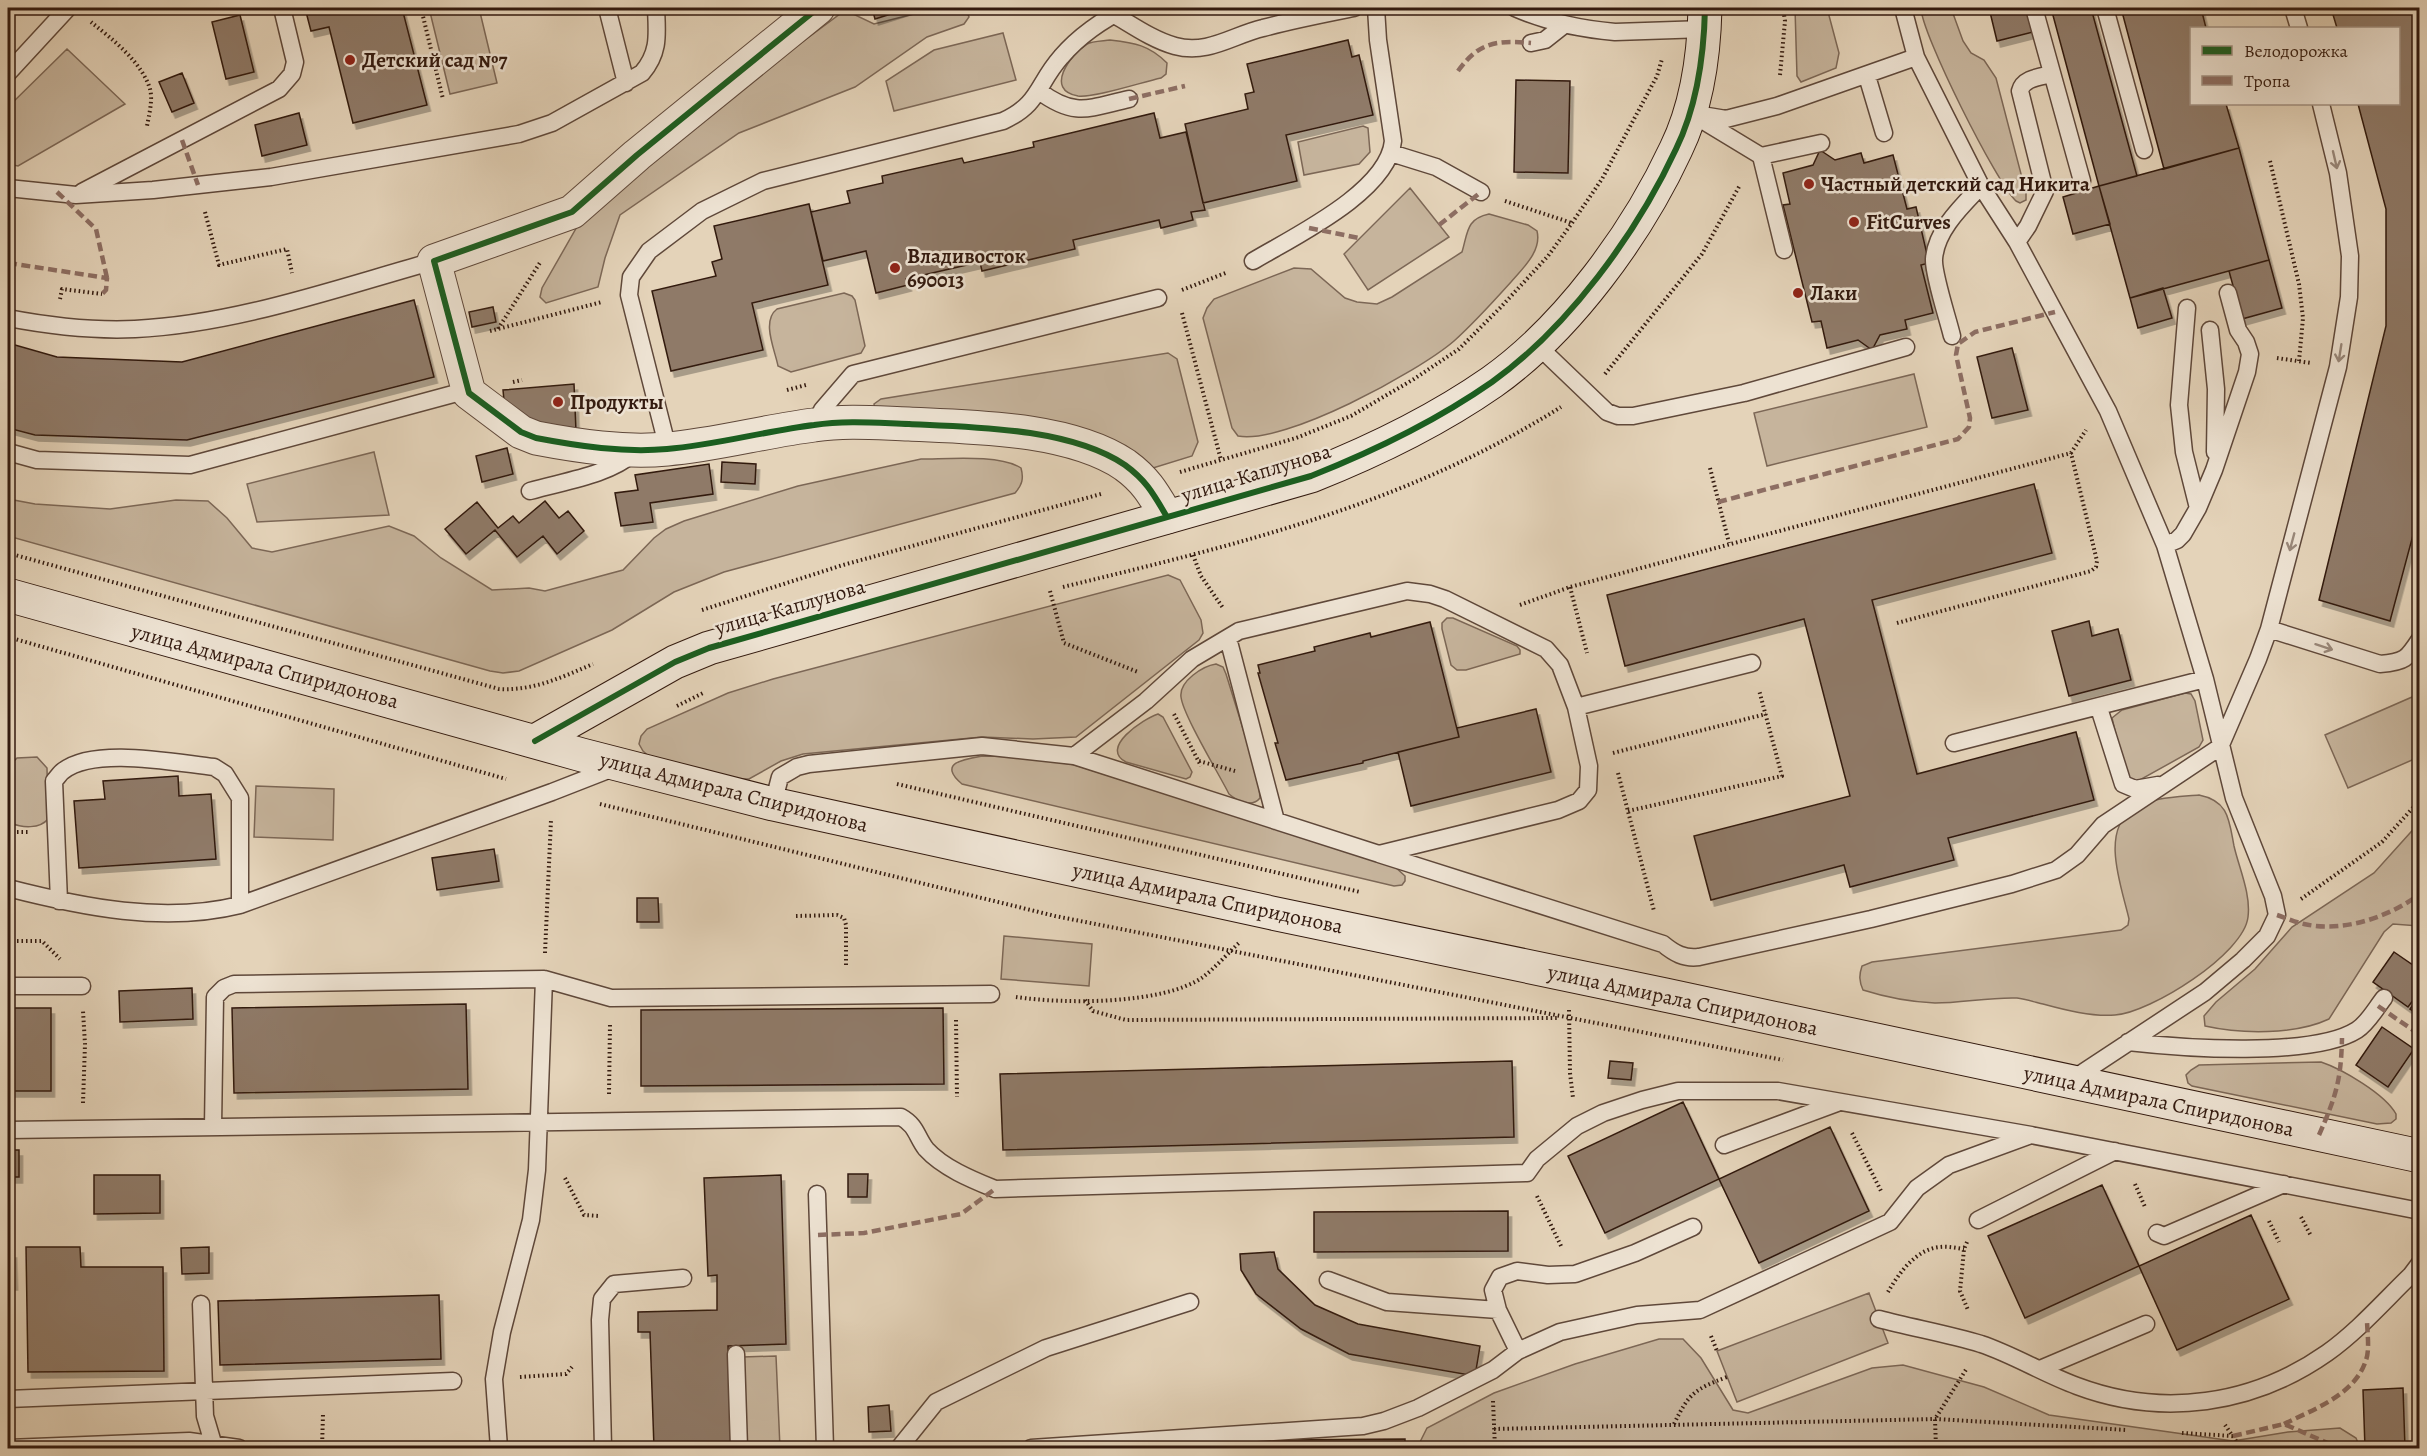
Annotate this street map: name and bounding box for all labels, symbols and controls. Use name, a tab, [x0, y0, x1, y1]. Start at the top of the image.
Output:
legend	[2190, 27, 2400, 105]
text: Велодорожка	[2244, 39, 2349, 63]
place label: Детский сад №7	[362, 46, 507, 74]
marker: Детский сад №7	[343, 53, 357, 67]
text: Тропа	[2244, 69, 2291, 93]
one-way arrow	[2330, 150, 2341, 170]
place label: Частный детский сад Никита	[1821, 170, 2090, 198]
marker: Частный детский сад Никита	[1802, 177, 1816, 191]
place label: FitCurves	[1866, 208, 1951, 236]
marker: FitCurves	[1847, 215, 1861, 229]
place label: Владивосток 690013	[907, 242, 1026, 294]
marker: Владивосток 690013	[888, 261, 902, 275]
place label: Лаки	[1810, 279, 1857, 307]
marker: Лаки	[1791, 286, 1805, 300]
one-way arrow	[2335, 343, 2346, 363]
place label: Продукты	[570, 388, 664, 416]
marker: Продукты	[551, 395, 565, 409]
street label: улица Каплунова	[1177, 437, 1335, 509]
one-way arrow	[2285, 532, 2297, 551]
street label: улица Каплунова	[711, 572, 869, 642]
street label: улица Адмирала Спиридонова	[127, 617, 402, 715]
one-way arrow	[2314, 643, 2333, 654]
street label: улица Адмирала Спиридонова	[596, 745, 871, 839]
street label: улица Адмирала Спиридонова	[1069, 855, 1346, 940]
street label: улица Адмирала Спиридонова	[1544, 957, 1821, 1042]
street label: улица Адмирала Спиридонова	[2020, 1058, 2297, 1143]

